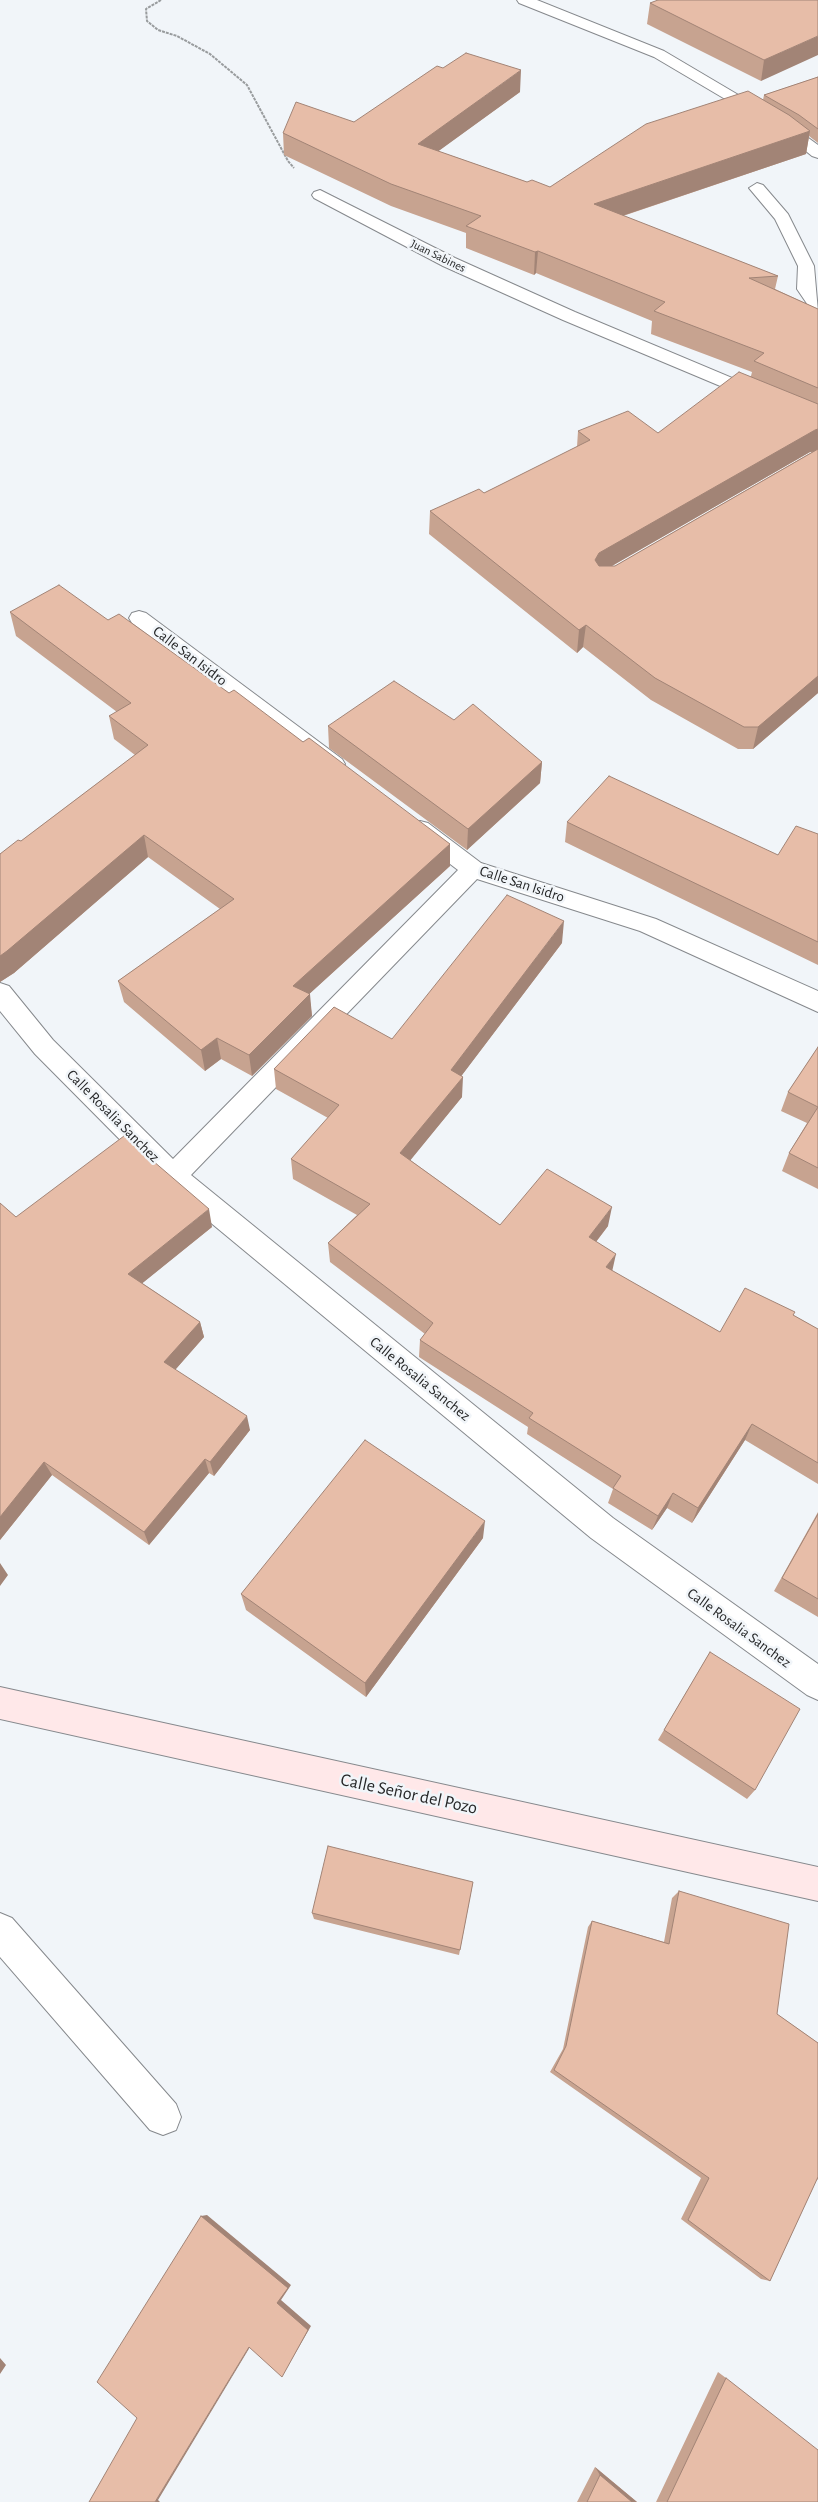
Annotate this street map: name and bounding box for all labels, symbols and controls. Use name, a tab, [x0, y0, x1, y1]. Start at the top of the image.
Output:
street label: Juan Sabines	[408, 236, 468, 276]
street label: Calle San Isidro	[149, 622, 231, 690]
street label: Calle San Isidro	[477, 862, 567, 906]
street label: Calle Rosalia Sanchez	[63, 1066, 163, 1166]
street label: Calle Rosalia Sanchez	[366, 1333, 474, 1425]
street label: Calle Rosalia Sanchez	[684, 1584, 794, 1672]
street label: Calle Señor del Pozo	[339, 1769, 479, 1819]

